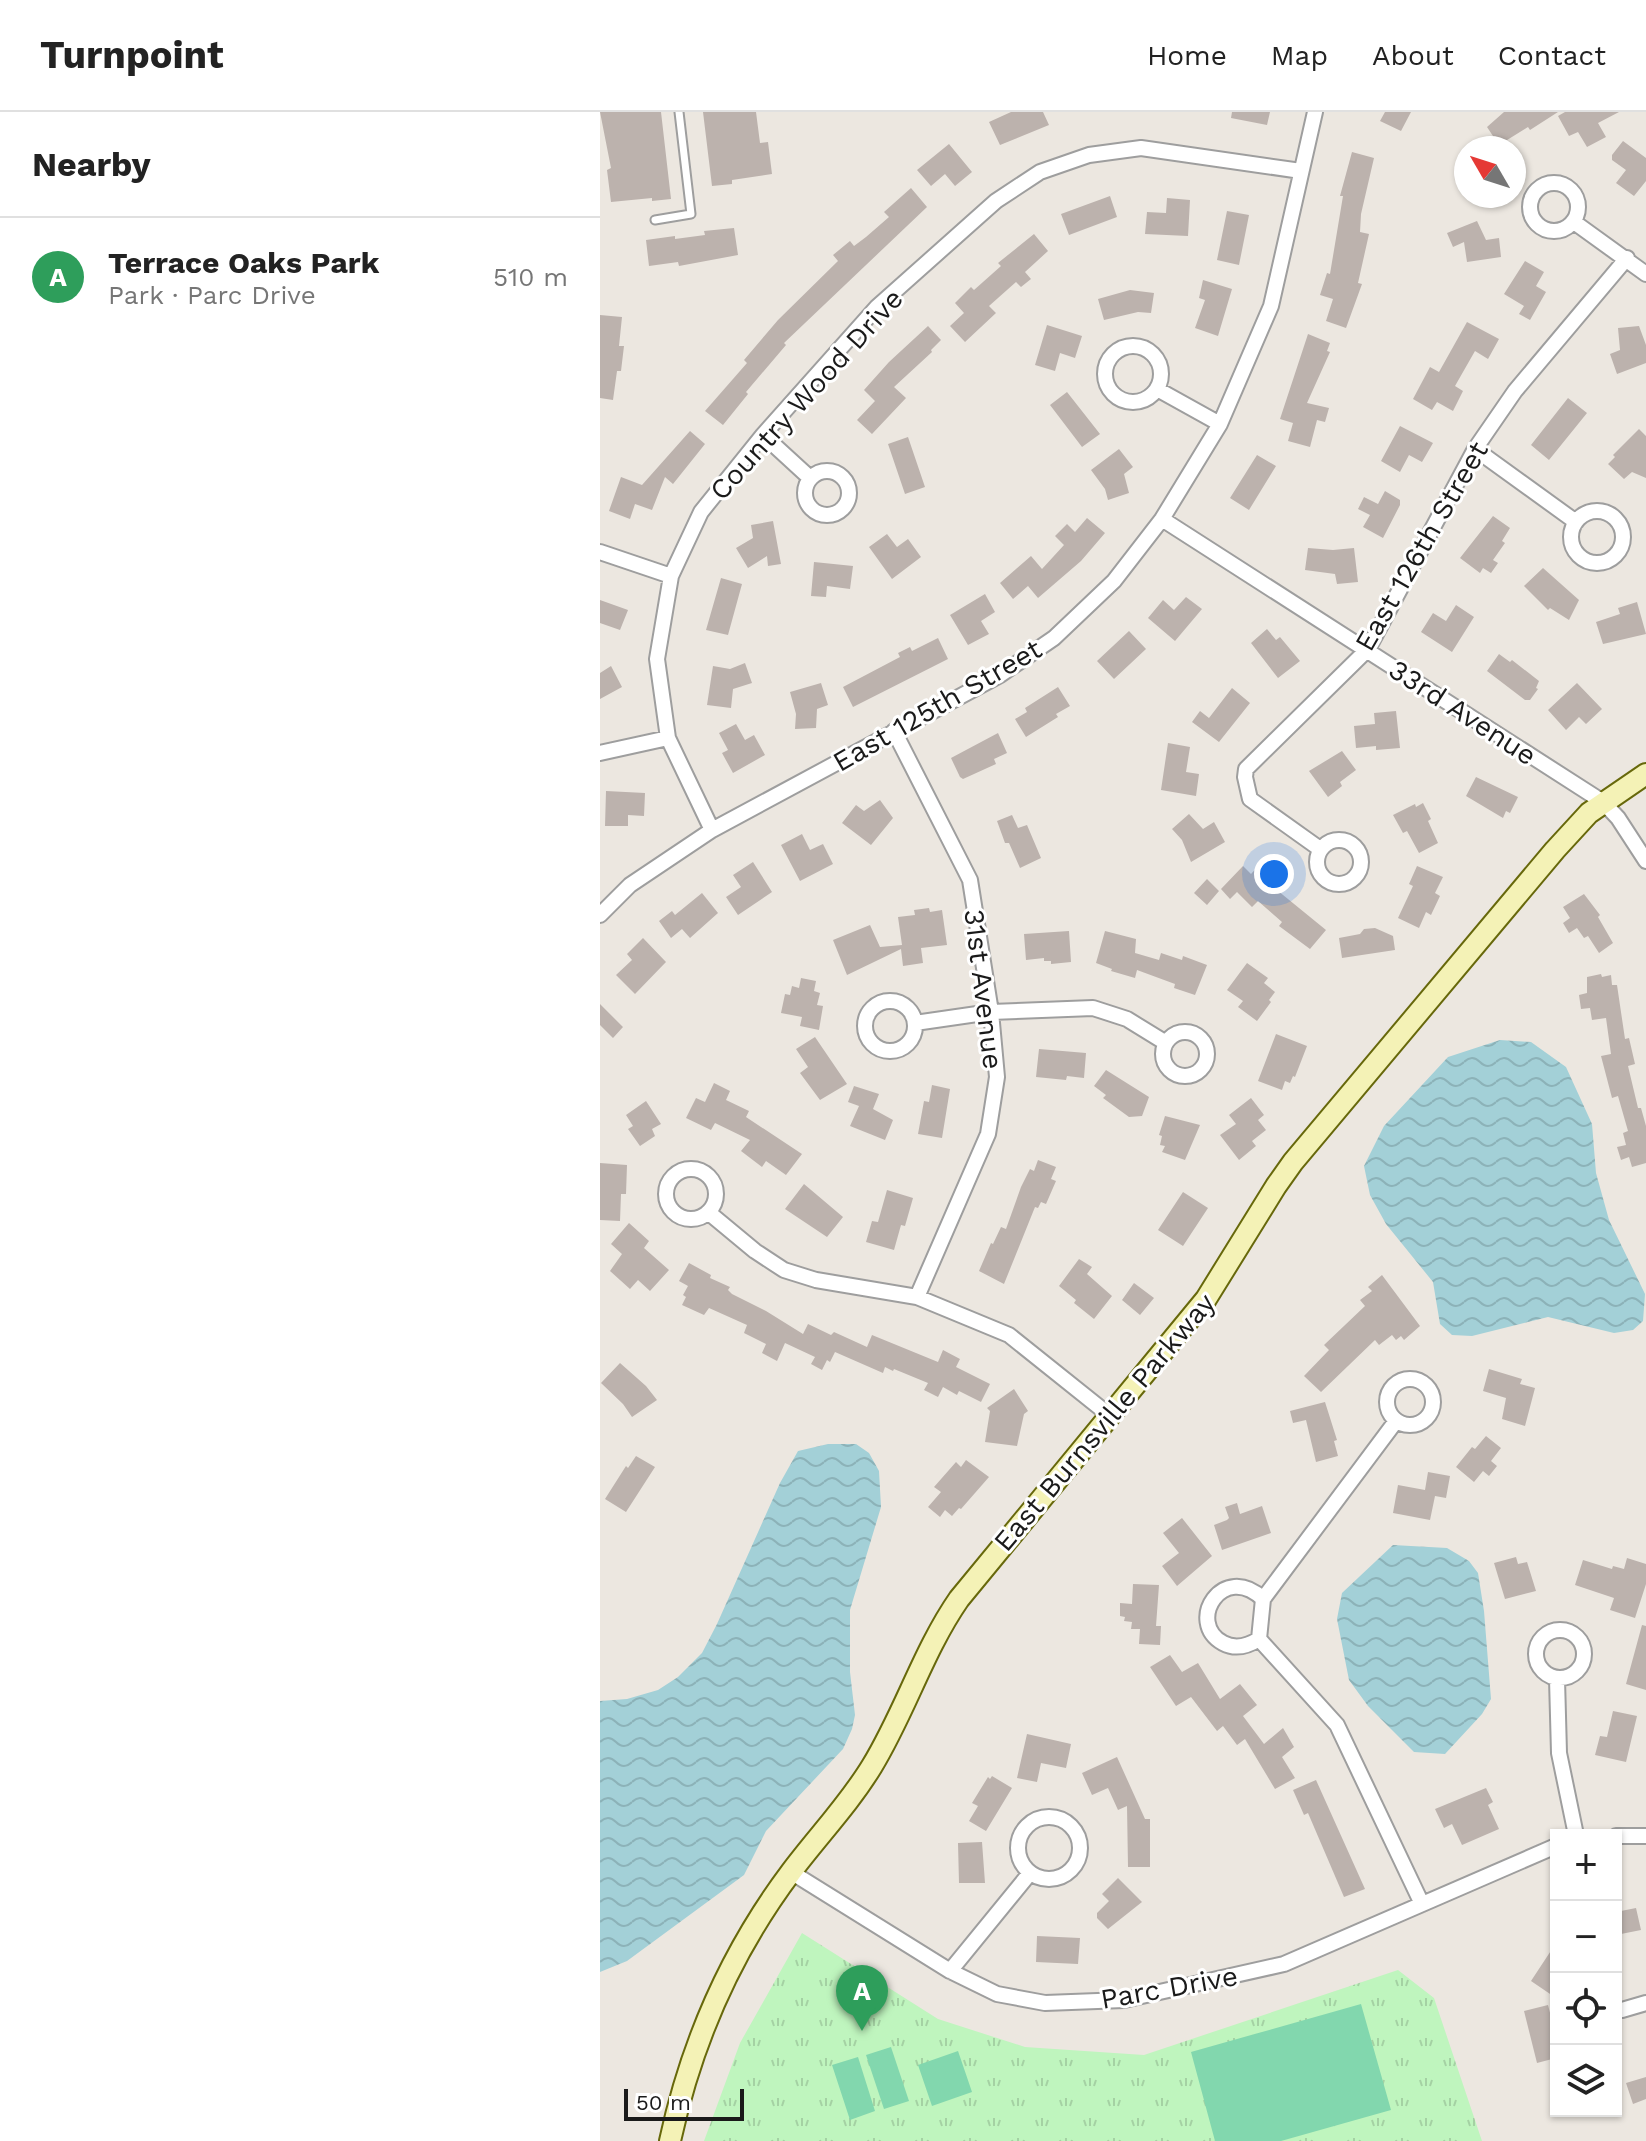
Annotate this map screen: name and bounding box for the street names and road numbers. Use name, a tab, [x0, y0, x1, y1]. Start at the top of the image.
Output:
street label: Country Wood Drive	[703, 282, 910, 507]
street label: East 126th Street	[1348, 435, 1495, 657]
street label: East 125th Street	[827, 632, 1048, 779]
street label: 33rd Avenue	[1383, 653, 1542, 772]
street label: 31st Avenue	[957, 907, 1010, 1071]
street label: East Burnsville Parkway	[987, 1286, 1222, 1558]
street label: Parc Drive	[1098, 1959, 1240, 2016]

